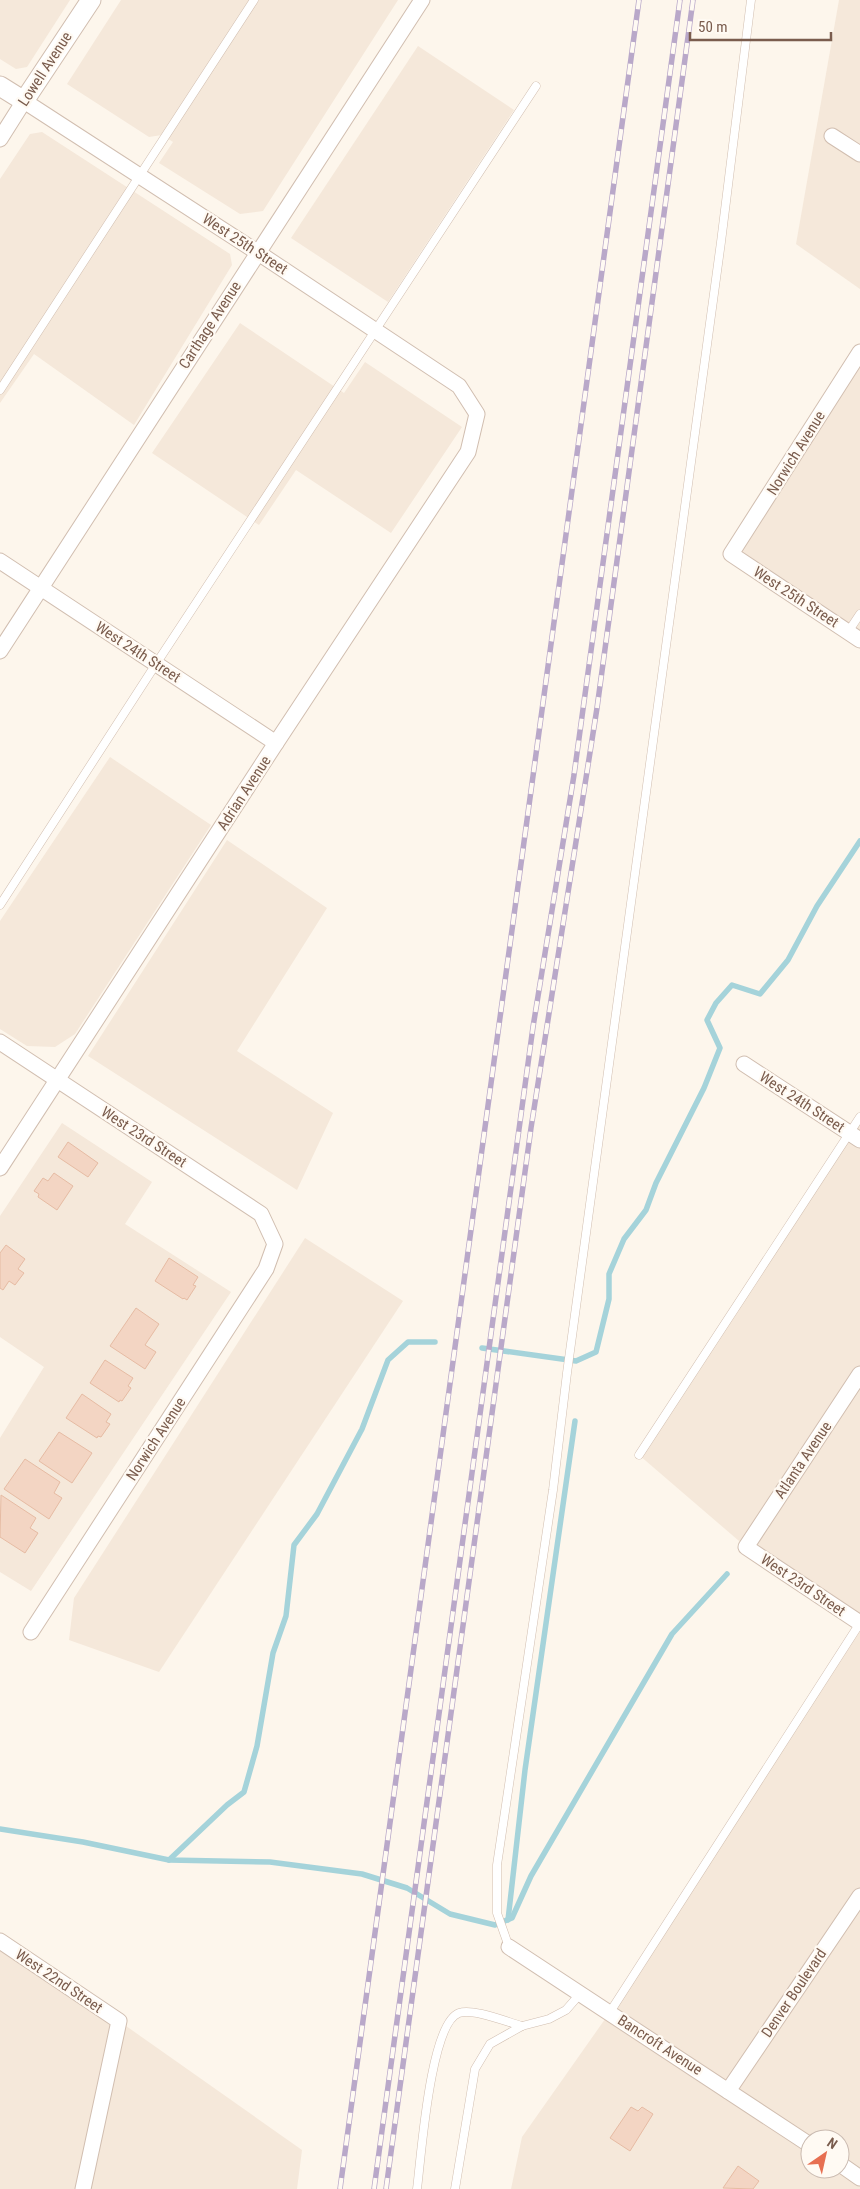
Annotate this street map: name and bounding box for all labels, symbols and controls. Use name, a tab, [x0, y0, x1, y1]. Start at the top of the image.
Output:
scale bar	[690, 10, 831, 42]
text: 50 m	[698, 18, 728, 36]
street label: Lowell Avenue	[14, 28, 76, 110]
street label: West 25th Street	[199, 210, 291, 278]
street label: Carthage Avenue	[175, 278, 245, 372]
street label: Norwich Avenue	[763, 408, 829, 498]
street label: West 25th Street	[750, 563, 842, 631]
street label: West 24th Street	[92, 618, 184, 686]
street label: Adrian Avenue	[213, 752, 275, 834]
street label: West 24th Street	[756, 1068, 848, 1136]
street label: West 23rd Street	[98, 1103, 190, 1171]
street label: Norwich Avenue	[122, 1394, 190, 1484]
street label: Atlanta Avenue	[771, 1418, 835, 1502]
street label: West 23rd Street	[757, 1550, 849, 1620]
street label: West 22nd Street	[12, 1945, 106, 2017]
street label: Denver Boulevard	[758, 1945, 830, 2041]
street label: Bancroft Avenue	[614, 2011, 706, 2079]
north arrow	[800, 2129, 850, 2179]
text: N	[824, 2134, 840, 2152]

